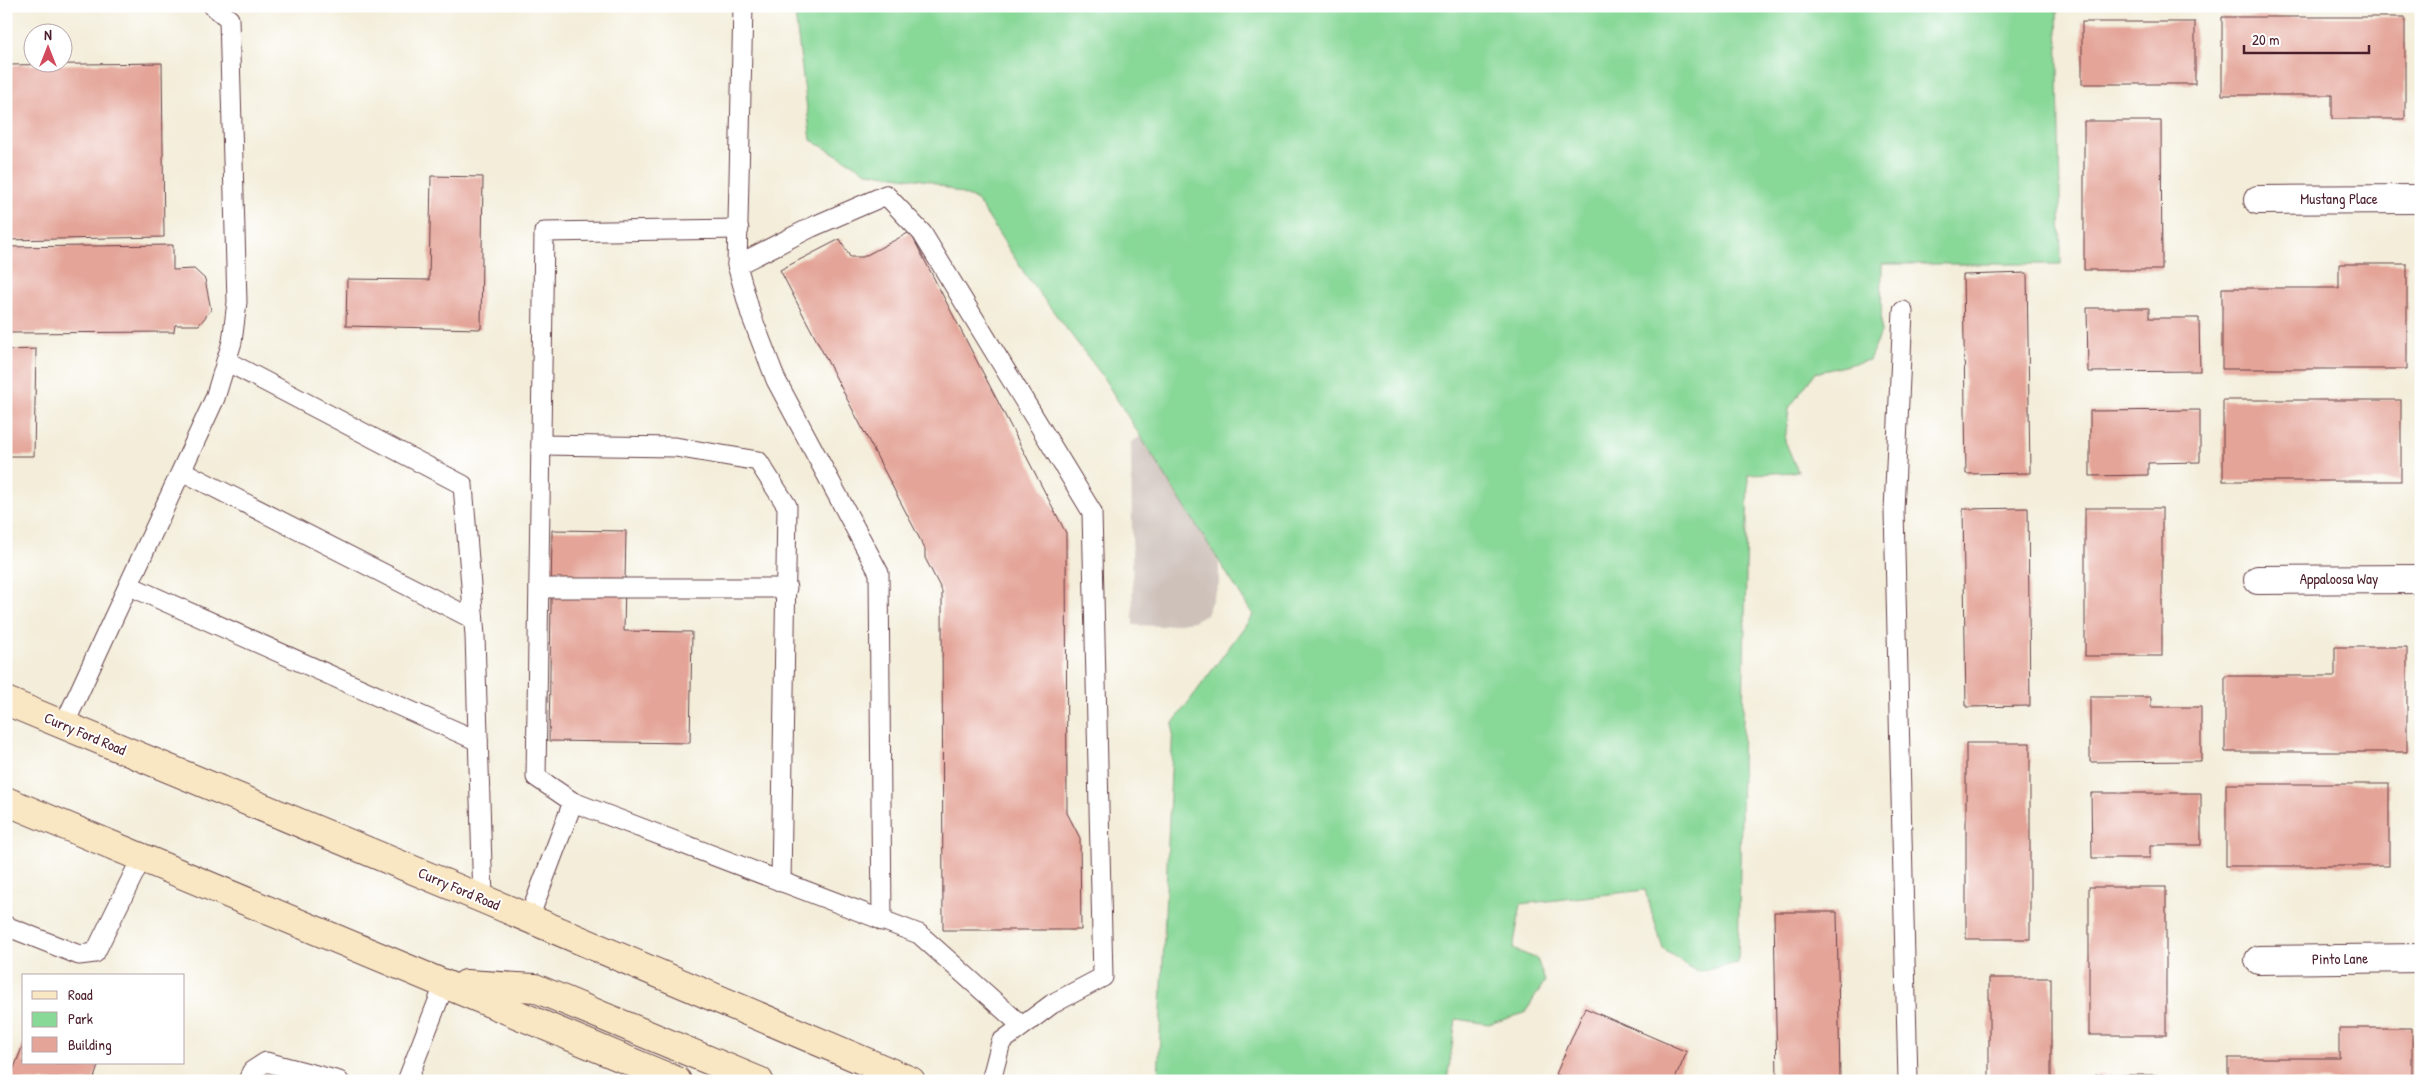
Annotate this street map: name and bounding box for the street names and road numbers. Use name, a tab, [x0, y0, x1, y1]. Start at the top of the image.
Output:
street label: Mustang Place	[2300, 188, 2378, 209]
street label: Appaloosa Way	[2300, 568, 2378, 589]
street label: Curry Ford Road	[41, 707, 129, 760]
street label: Curry Ford Road	[415, 862, 503, 915]
street label: Pinto Lane	[2312, 948, 2368, 969]

